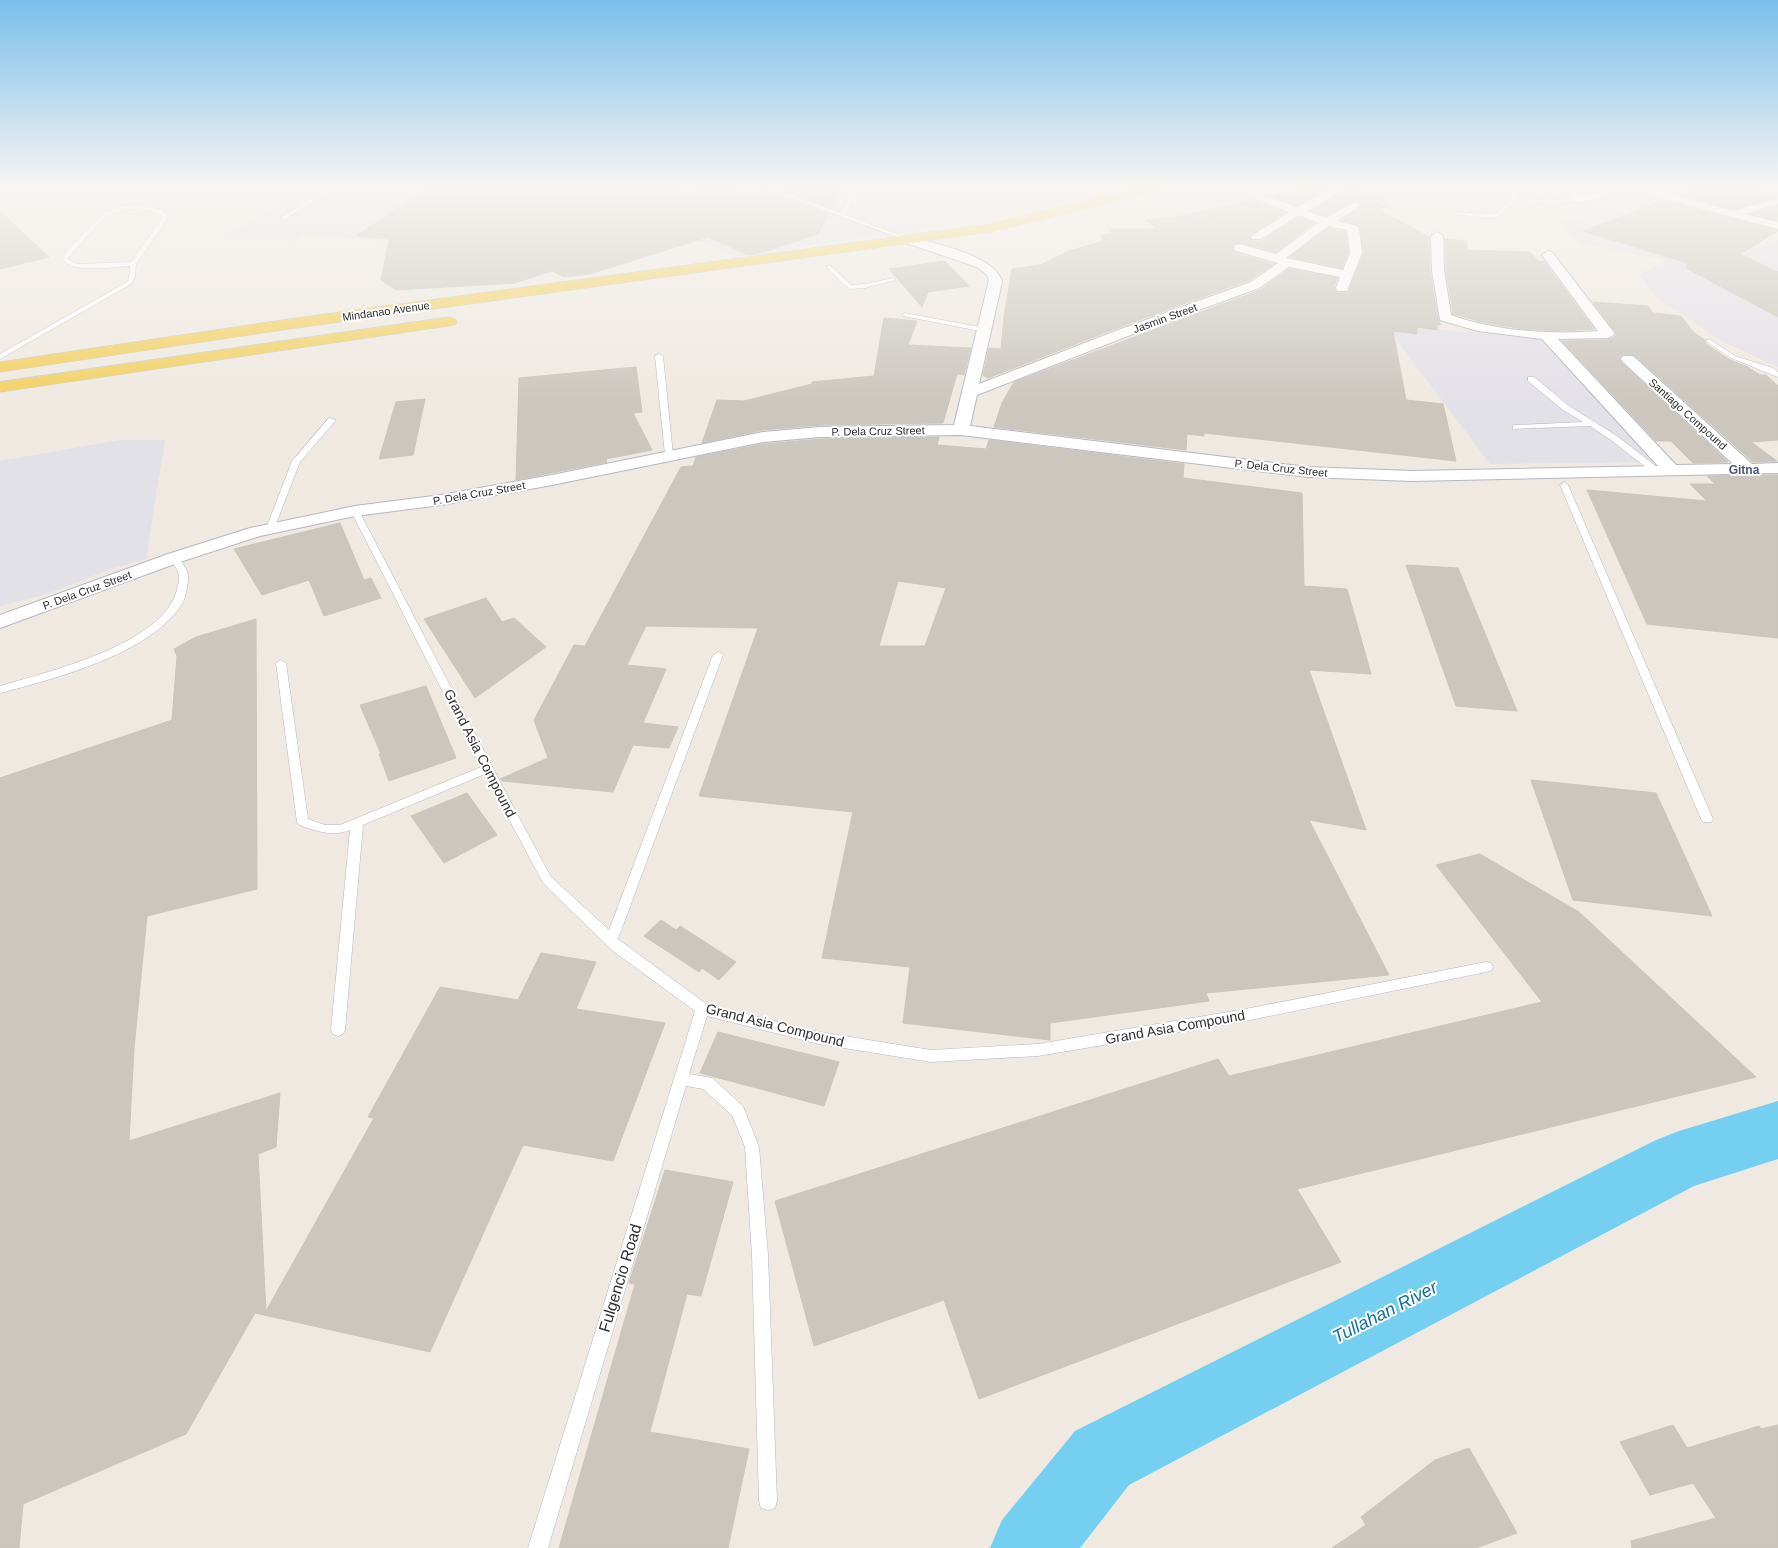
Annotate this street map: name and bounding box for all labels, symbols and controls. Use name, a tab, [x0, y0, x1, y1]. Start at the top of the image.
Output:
street label: Mindanao Avenue	[342, 299, 430, 323]
street label: Jasmin Street	[1131, 301, 1199, 335]
street label: Santiago Compound	[1647, 376, 1729, 452]
street label: P. Dela Cruz Street	[831, 424, 925, 438]
street label: P. Dela Cruz Street	[1234, 457, 1328, 479]
district label: Gitna	[1729, 463, 1760, 477]
street label: P. Dela Cruz Street	[432, 479, 526, 507]
street label: P. Dela Cruz Street	[41, 568, 133, 612]
street label: Grand Asia Compound	[441, 686, 519, 820]
street label: Grand Asia Compound	[704, 1000, 846, 1050]
street label: Grand Asia Compound	[1104, 1007, 1246, 1047]
street label: Fulgencio Road	[595, 1222, 645, 1334]
water label: Tullahan River	[1329, 1277, 1442, 1347]

